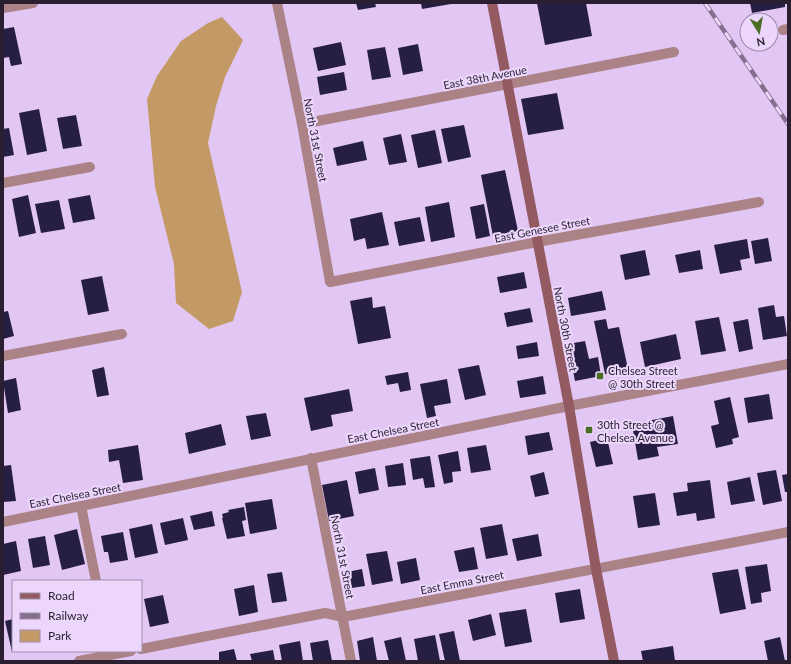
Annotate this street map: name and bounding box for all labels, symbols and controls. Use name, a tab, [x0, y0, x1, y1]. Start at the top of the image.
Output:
north arrow	[739, 12, 779, 52]
text: N	[756, 35, 766, 49]
street label: East 38th Avenue	[442, 62, 528, 91]
street label: North 31st Street	[302, 97, 330, 183]
street label: East Genesee Street	[493, 213, 591, 245]
street label: North 30th Street	[551, 286, 581, 372]
place label: Chelsea Street @ 30th Street	[608, 364, 678, 390]
marker: Chelsea Street @ 30th Street	[595, 371, 605, 381]
street label: East Chelsea Street	[346, 415, 440, 445]
place label: 30th Street @ Chelsea Avenue	[597, 418, 674, 444]
marker: 30th Street @ Chelsea Avenue	[584, 425, 594, 435]
street label: East Chelsea Street	[28, 480, 122, 510]
street label: North 31st Street	[329, 514, 357, 600]
street label: East Emma Street	[419, 568, 505, 596]
legend	[12, 580, 142, 652]
text: Road	[48, 588, 75, 603]
text: Railway	[48, 608, 89, 623]
text: Park	[48, 628, 72, 643]

